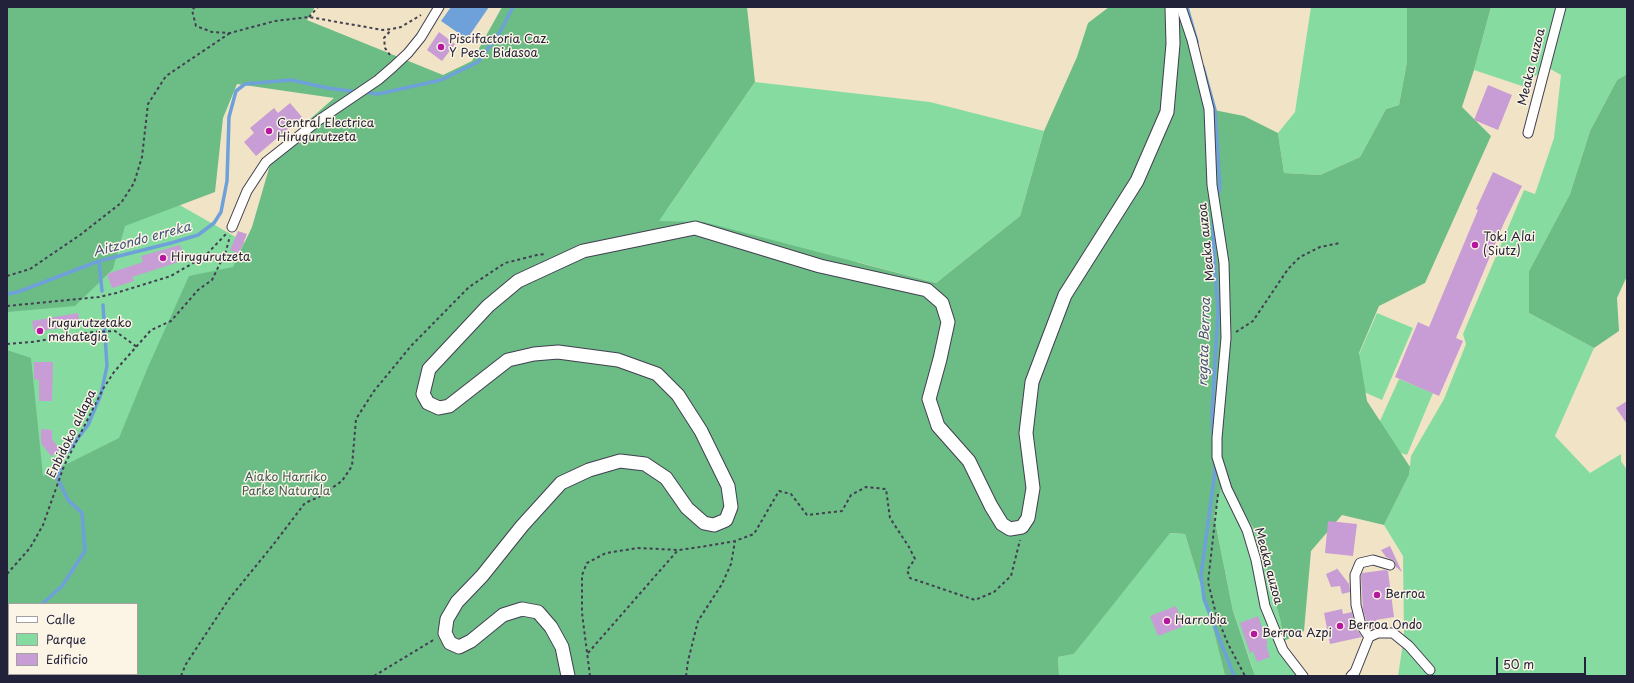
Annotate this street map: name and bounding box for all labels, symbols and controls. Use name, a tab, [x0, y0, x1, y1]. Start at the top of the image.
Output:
street label: Meaka auzoa	[1515, 27, 1549, 107]
place label: Piscifactoria Caz. Y Pesc. Bidasoa	[449, 33, 549, 61]
marker: Piscifactoria Caz. Y Pesc. Bidasoa	[436, 42, 446, 52]
place label: Central Electrica Hirugurutzeta	[277, 117, 374, 145]
marker: Central Electrica Hirugurutzeta	[264, 126, 274, 136]
street label: Meaka auzoa	[1196, 202, 1218, 282]
water label: Aitzondo erreka	[91, 219, 193, 261]
place label: Toki Alai (Siutz)	[1483, 231, 1535, 259]
marker: Toki Alai (Siutz)	[1470, 240, 1480, 250]
place label: Hirugurutzeta	[171, 251, 251, 265]
marker: Hirugurutzeta	[158, 253, 168, 263]
water label: regata Berroa	[1196, 297, 1214, 387]
place label: Irugurutzetako mehategia	[48, 317, 131, 345]
marker: Irugurutzetako mehategia	[35, 326, 45, 336]
street label: Enbidoko aldapa	[44, 388, 100, 480]
park label: Aiako Harriko Parke Naturala	[242, 471, 330, 499]
street label: Meaka auzoa	[1251, 526, 1285, 606]
place label: Berroa	[1385, 588, 1425, 602]
marker: Berroa	[1372, 590, 1382, 600]
legend	[8, 603, 138, 675]
text: Calle	[46, 610, 75, 628]
place label: Harrobia	[1175, 614, 1227, 628]
marker: Harrobia	[1162, 616, 1172, 626]
place label: Berroa Ondo	[1348, 619, 1422, 633]
marker: Berroa Ondo	[1335, 621, 1345, 631]
place label: Berroa Azpi	[1262, 627, 1332, 641]
marker: Berroa Azpi	[1249, 629, 1259, 639]
text: Parque	[46, 630, 86, 648]
scale bar	[1498, 649, 1588, 675]
text: Edificio	[46, 650, 88, 668]
text: 50 m	[1503, 655, 1534, 673]

